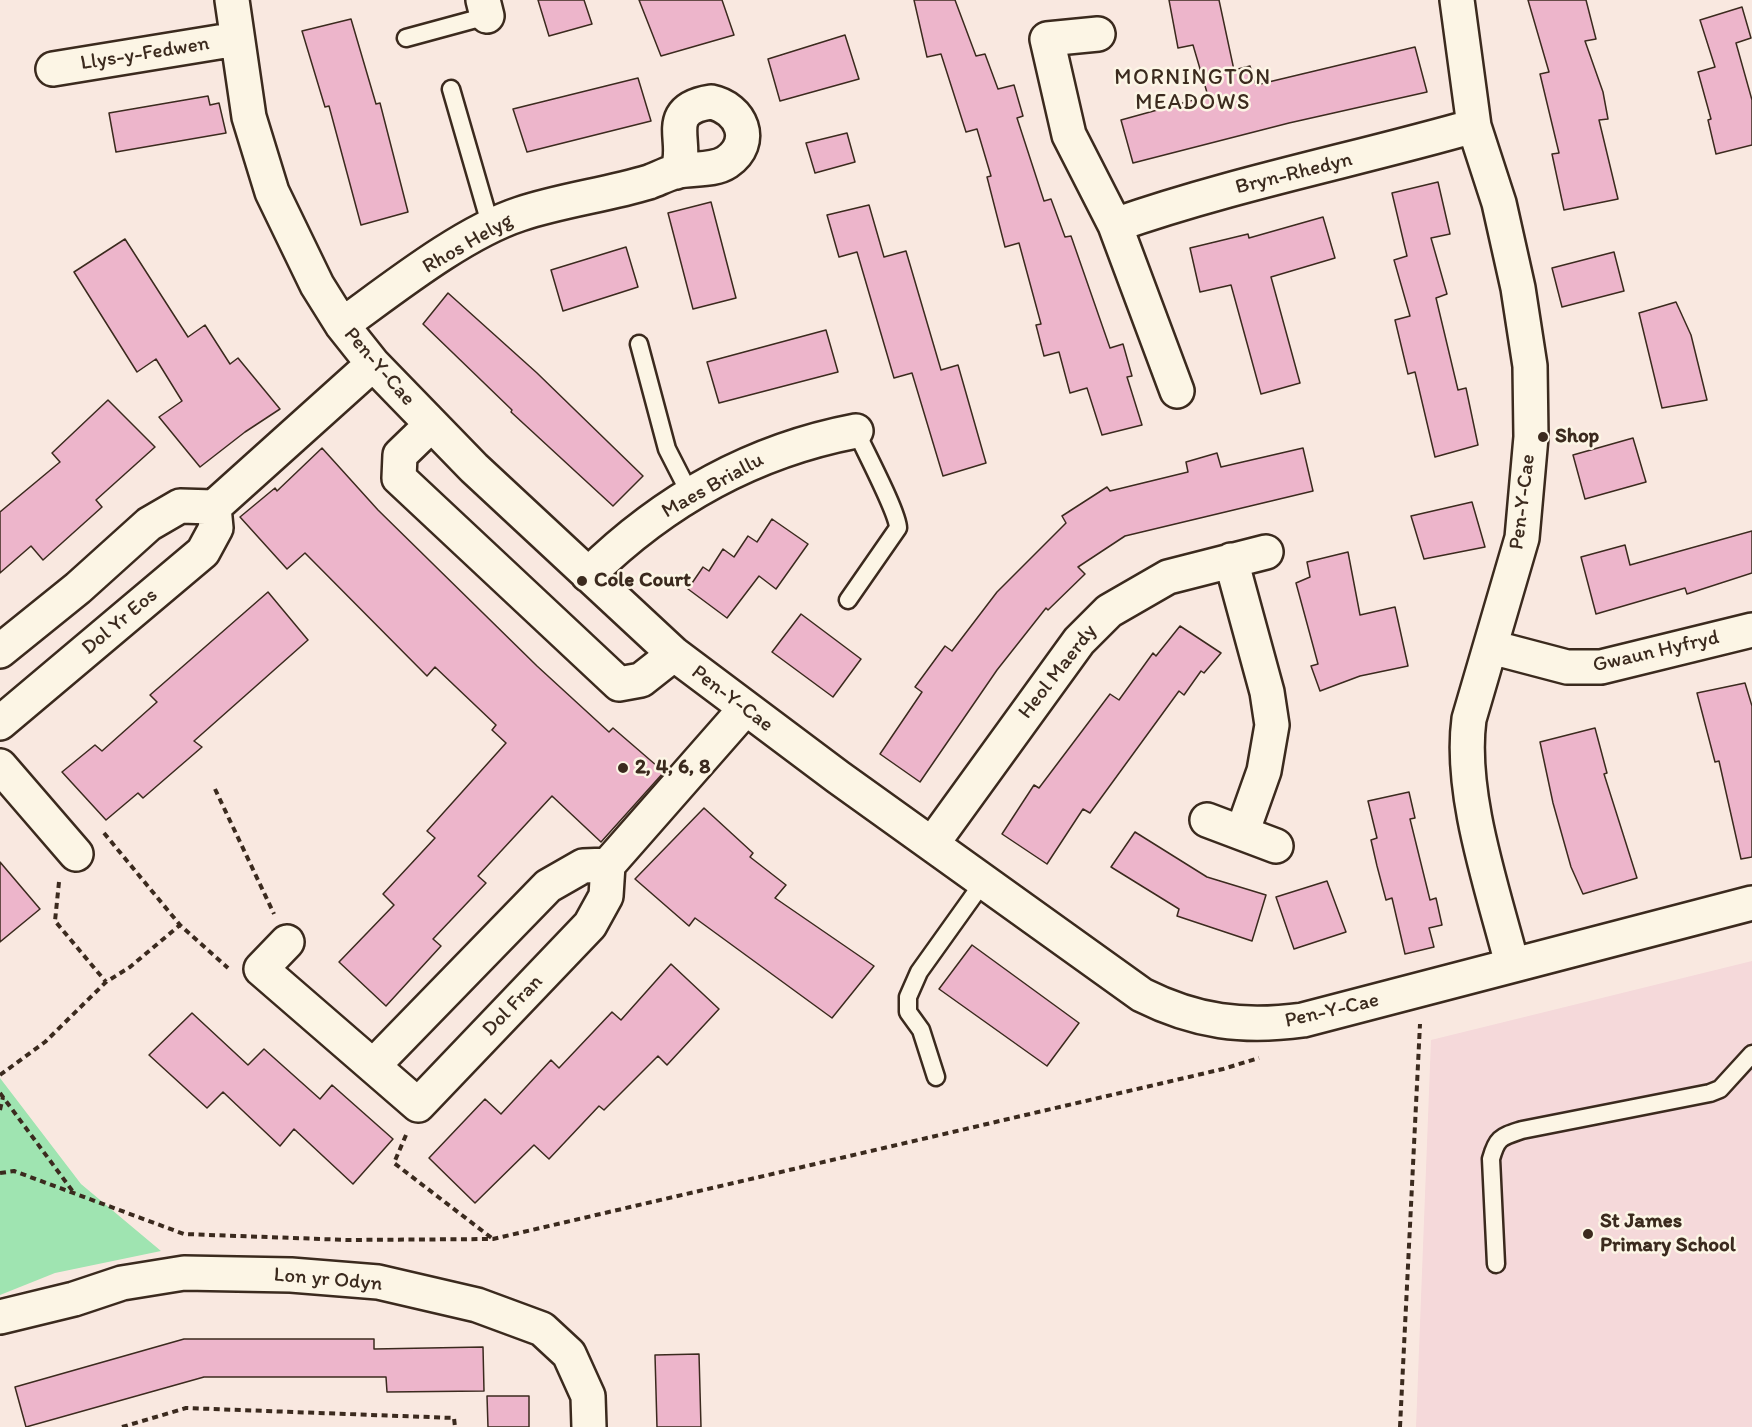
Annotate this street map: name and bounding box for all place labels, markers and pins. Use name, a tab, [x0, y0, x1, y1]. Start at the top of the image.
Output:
place label: Shop	[1555, 424, 1599, 450]
marker: Shop	[1536, 430, 1550, 444]
place label: Cole Court	[594, 568, 691, 594]
marker: Cole Court	[575, 574, 589, 588]
place label: 2, 4, 6, 8	[635, 755, 710, 781]
marker: 2, 4, 6, 8	[616, 761, 630, 775]
place label: St James Primary School	[1600, 1209, 1736, 1259]
marker: St James Primary School	[1581, 1227, 1595, 1241]

